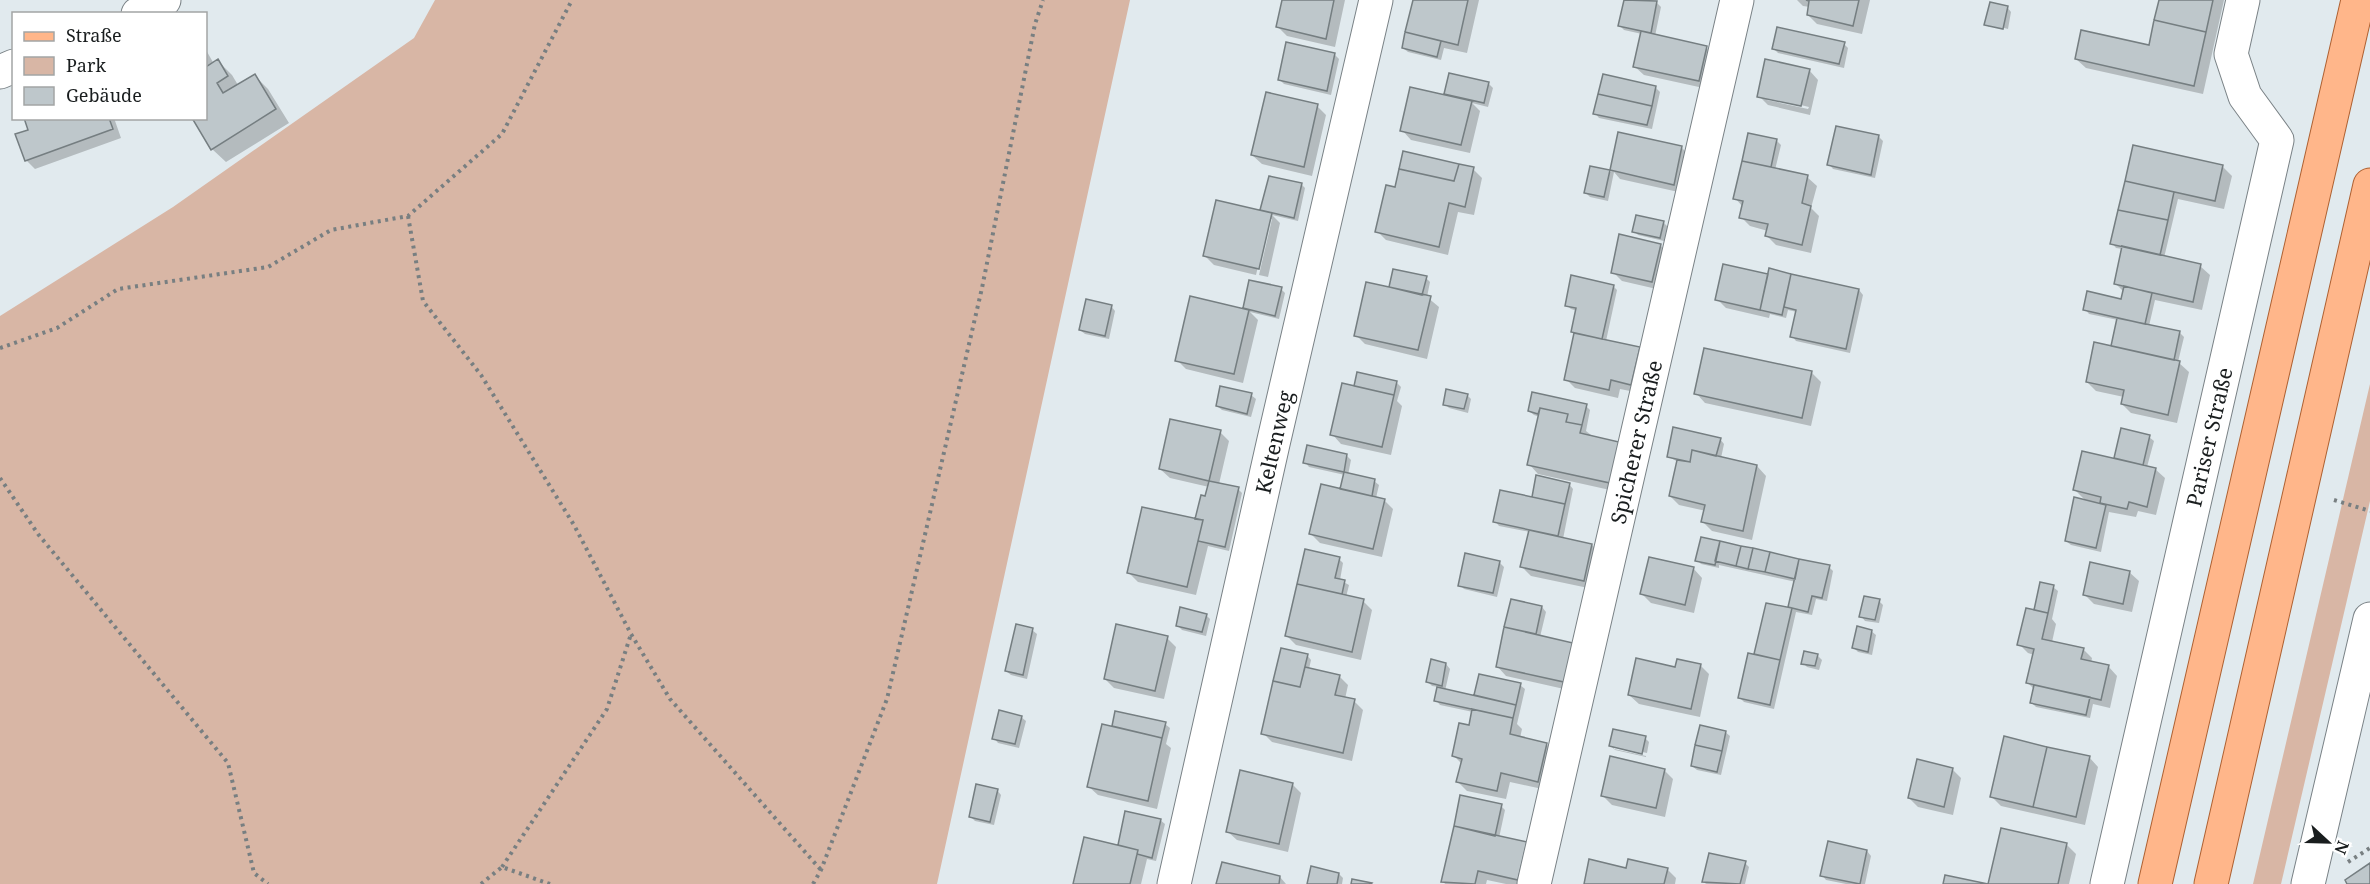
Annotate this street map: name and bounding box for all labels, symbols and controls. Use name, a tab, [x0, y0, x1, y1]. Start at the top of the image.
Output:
legend	[12, 12, 207, 120]
text: Straße	[66, 23, 122, 47]
text: Park	[66, 53, 106, 77]
text: Gebäude	[66, 83, 142, 107]
street label: Spicherer Straße	[1604, 357, 1668, 527]
street label: Pariser Straße	[2179, 365, 2239, 509]
street label: Keltenweg	[1249, 387, 1300, 496]
north arrow	[2298, 812, 2358, 872]
text: N	[2329, 838, 2354, 858]

